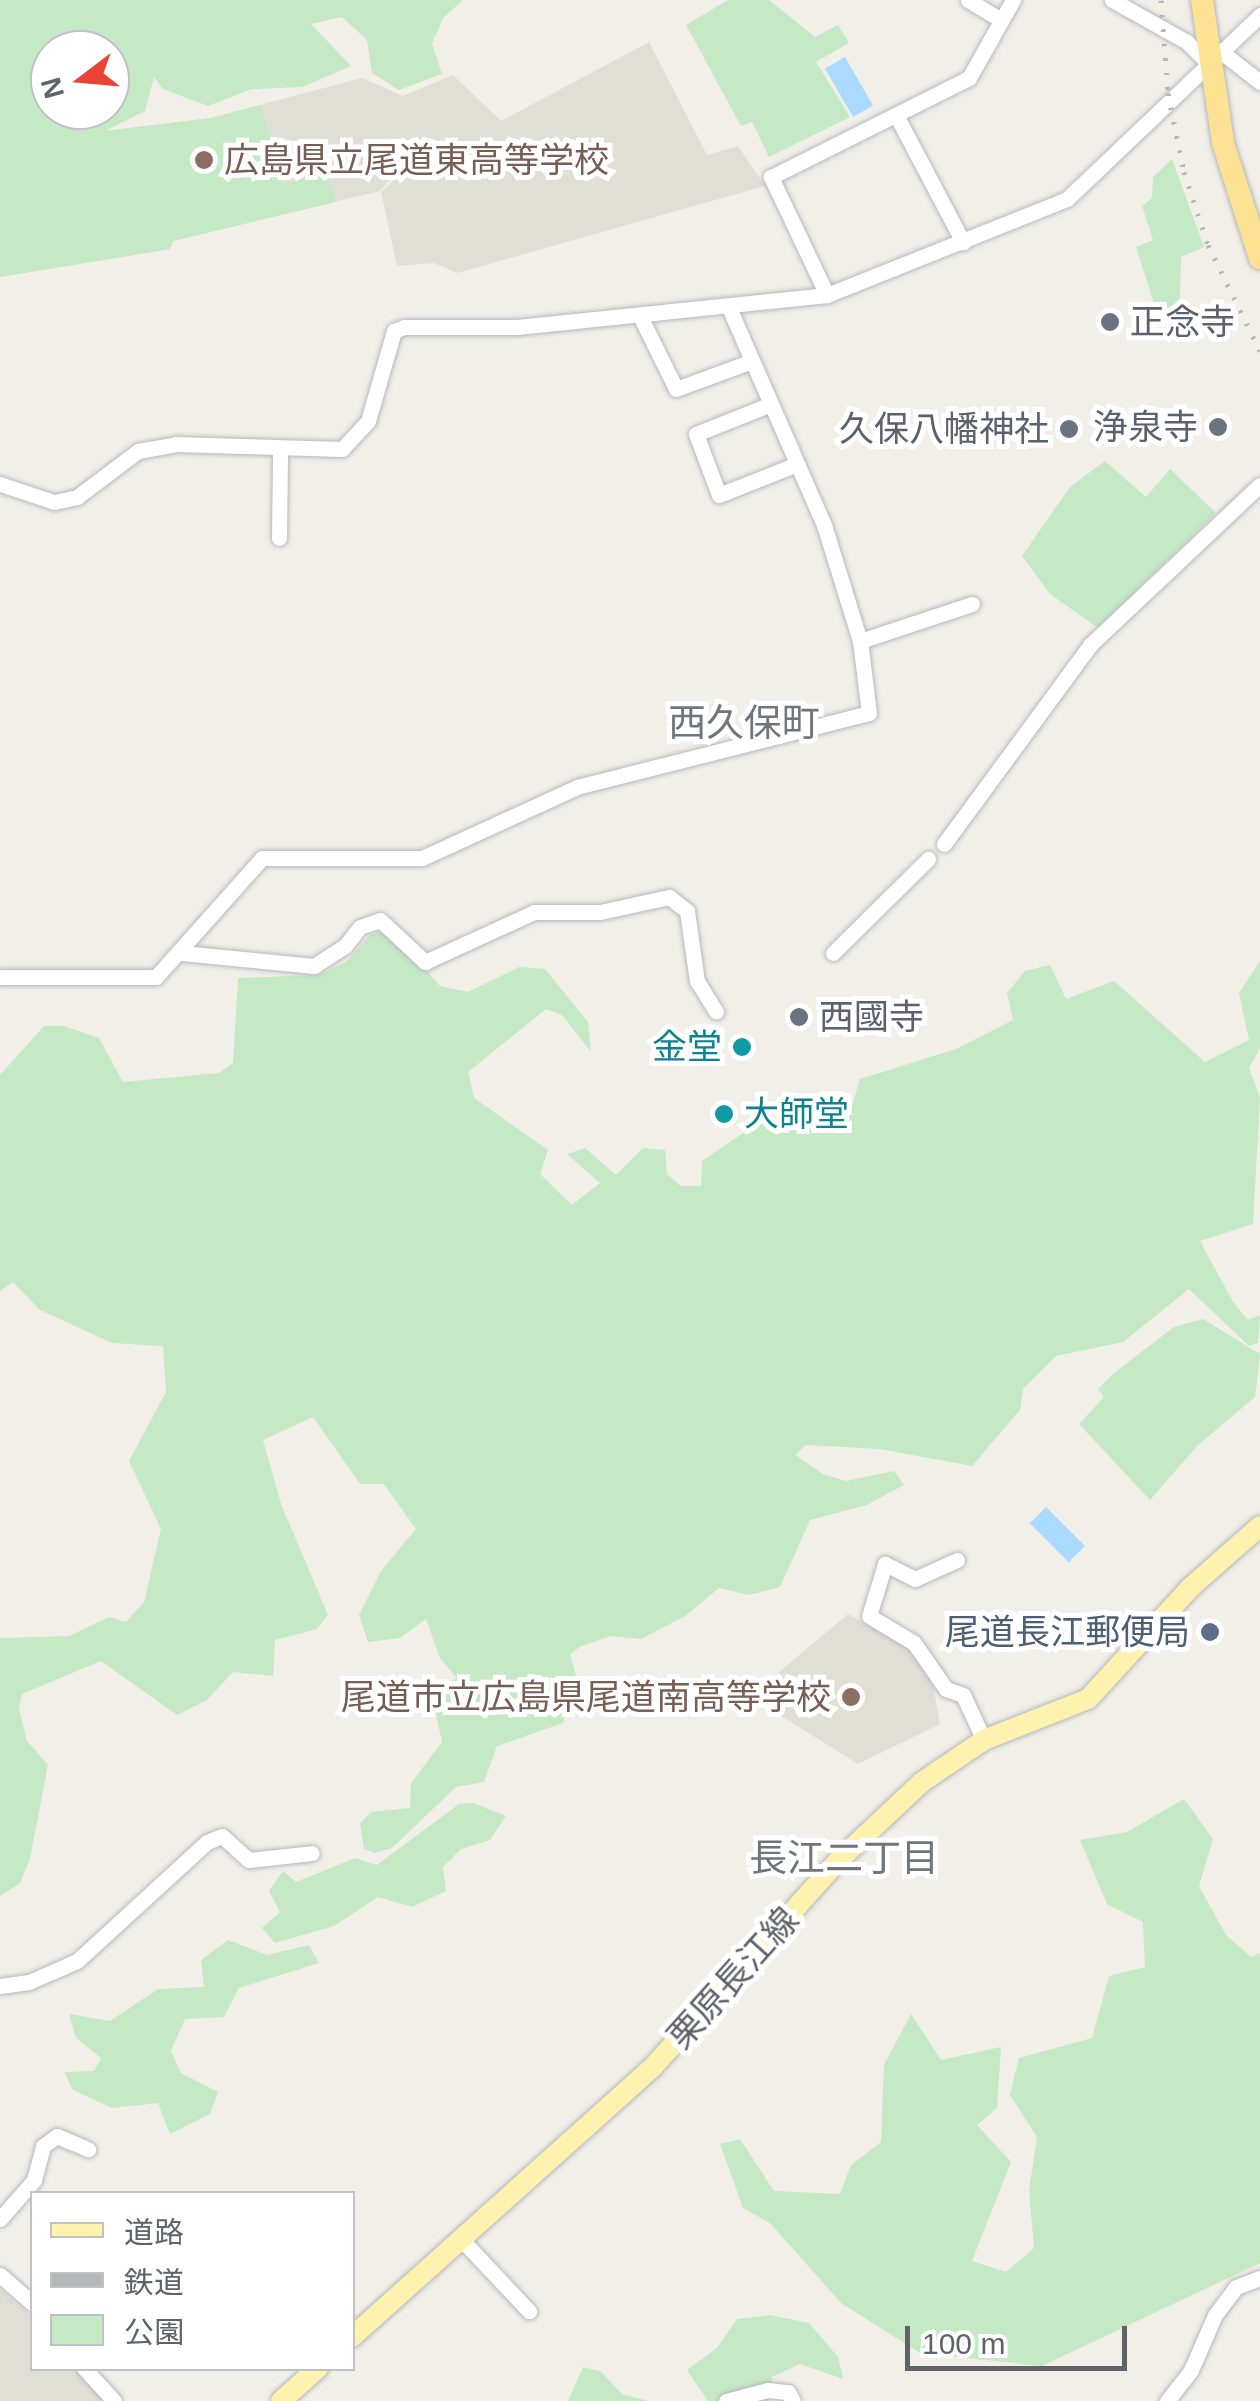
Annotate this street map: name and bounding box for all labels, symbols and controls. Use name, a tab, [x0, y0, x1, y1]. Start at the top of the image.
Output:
north arrow	[30, 30, 130, 130]
text: N	[35, 74, 70, 102]
place label: 広島県立尾道東高等学校	[224, 139, 609, 181]
marker: 広島県立尾道東高等学校	[193, 149, 215, 171]
place label: 正念寺	[1130, 301, 1235, 343]
marker: 正念寺	[1099, 311, 1121, 333]
place label: 浄泉寺	[1093, 406, 1198, 448]
place label: 久保八幡神社	[839, 408, 1049, 450]
marker: 浄泉寺	[1207, 416, 1229, 438]
marker: 久保八幡神社	[1058, 418, 1080, 440]
district label: 西久保町	[668, 701, 820, 747]
place label: 西國寺	[819, 996, 924, 1038]
marker: 西國寺	[788, 1006, 810, 1028]
place label: 金堂	[652, 1026, 722, 1068]
marker: 金堂	[731, 1036, 753, 1058]
place label: 大師堂	[744, 1093, 849, 1135]
marker: 大師堂	[713, 1103, 735, 1125]
place label: 尾道長江郵便局	[945, 1611, 1190, 1653]
marker: 尾道長江郵便局	[1199, 1621, 1221, 1643]
place label: 尾道市立広島県尾道南高等学校	[341, 1676, 831, 1718]
marker: 尾道市立広島県尾道南高等学校	[840, 1686, 862, 1708]
district label: 長江二丁目	[749, 1836, 939, 1882]
street label: 栗原長江線	[659, 1899, 807, 2057]
legend	[30, 2191, 355, 2371]
text: 道路	[124, 2216, 184, 2249]
text: 鉄道	[124, 2266, 184, 2299]
scale bar	[910, 2306, 1132, 2368]
text: 公園	[124, 2316, 184, 2349]
text: 100 m	[922, 2327, 1005, 2360]

